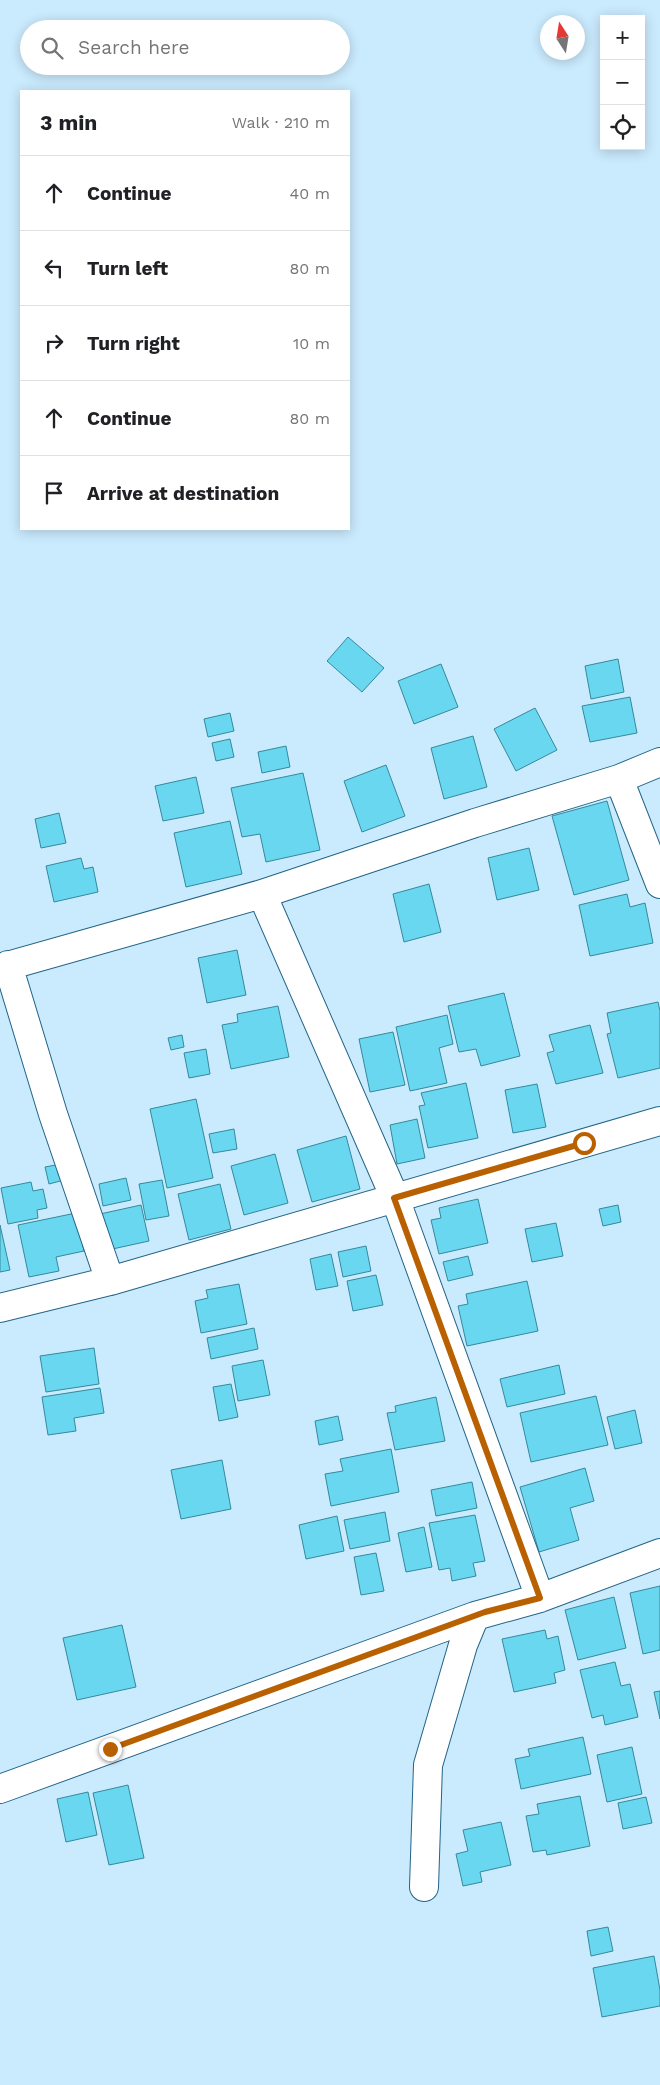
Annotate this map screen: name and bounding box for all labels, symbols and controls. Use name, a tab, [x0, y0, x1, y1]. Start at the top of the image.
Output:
north arrow	[540, 15, 585, 60]
map controls	[600, 15, 645, 150]
button: +	[600, 15, 645, 60]
search box	[20, 20, 350, 75]
icon: search	[38, 34, 66, 62]
text: Search here	[78, 36, 189, 59]
button: −	[600, 60, 645, 105]
button: locate	[600, 105, 645, 150]
text: 3 min	[40, 110, 97, 135]
text: Walk · 210 m	[232, 113, 330, 132]
icon: ahead	[40, 179, 68, 207]
text: Continue	[87, 182, 171, 205]
text: 40 m	[290, 184, 330, 203]
icon: left	[40, 254, 68, 282]
text: Turn left	[87, 257, 168, 280]
text: 80 m	[289, 259, 330, 278]
icon: right	[40, 329, 68, 357]
text: Turn right	[87, 332, 180, 355]
text: 10 m	[293, 334, 330, 353]
icon: ahead	[40, 404, 68, 432]
text: Continue	[87, 407, 171, 430]
text: 80 m	[289, 409, 330, 428]
icon: arrive	[40, 479, 68, 507]
text: Arrive at destination	[87, 482, 279, 505]
route start	[573, 1132, 596, 1155]
route end	[99, 1738, 122, 1761]

